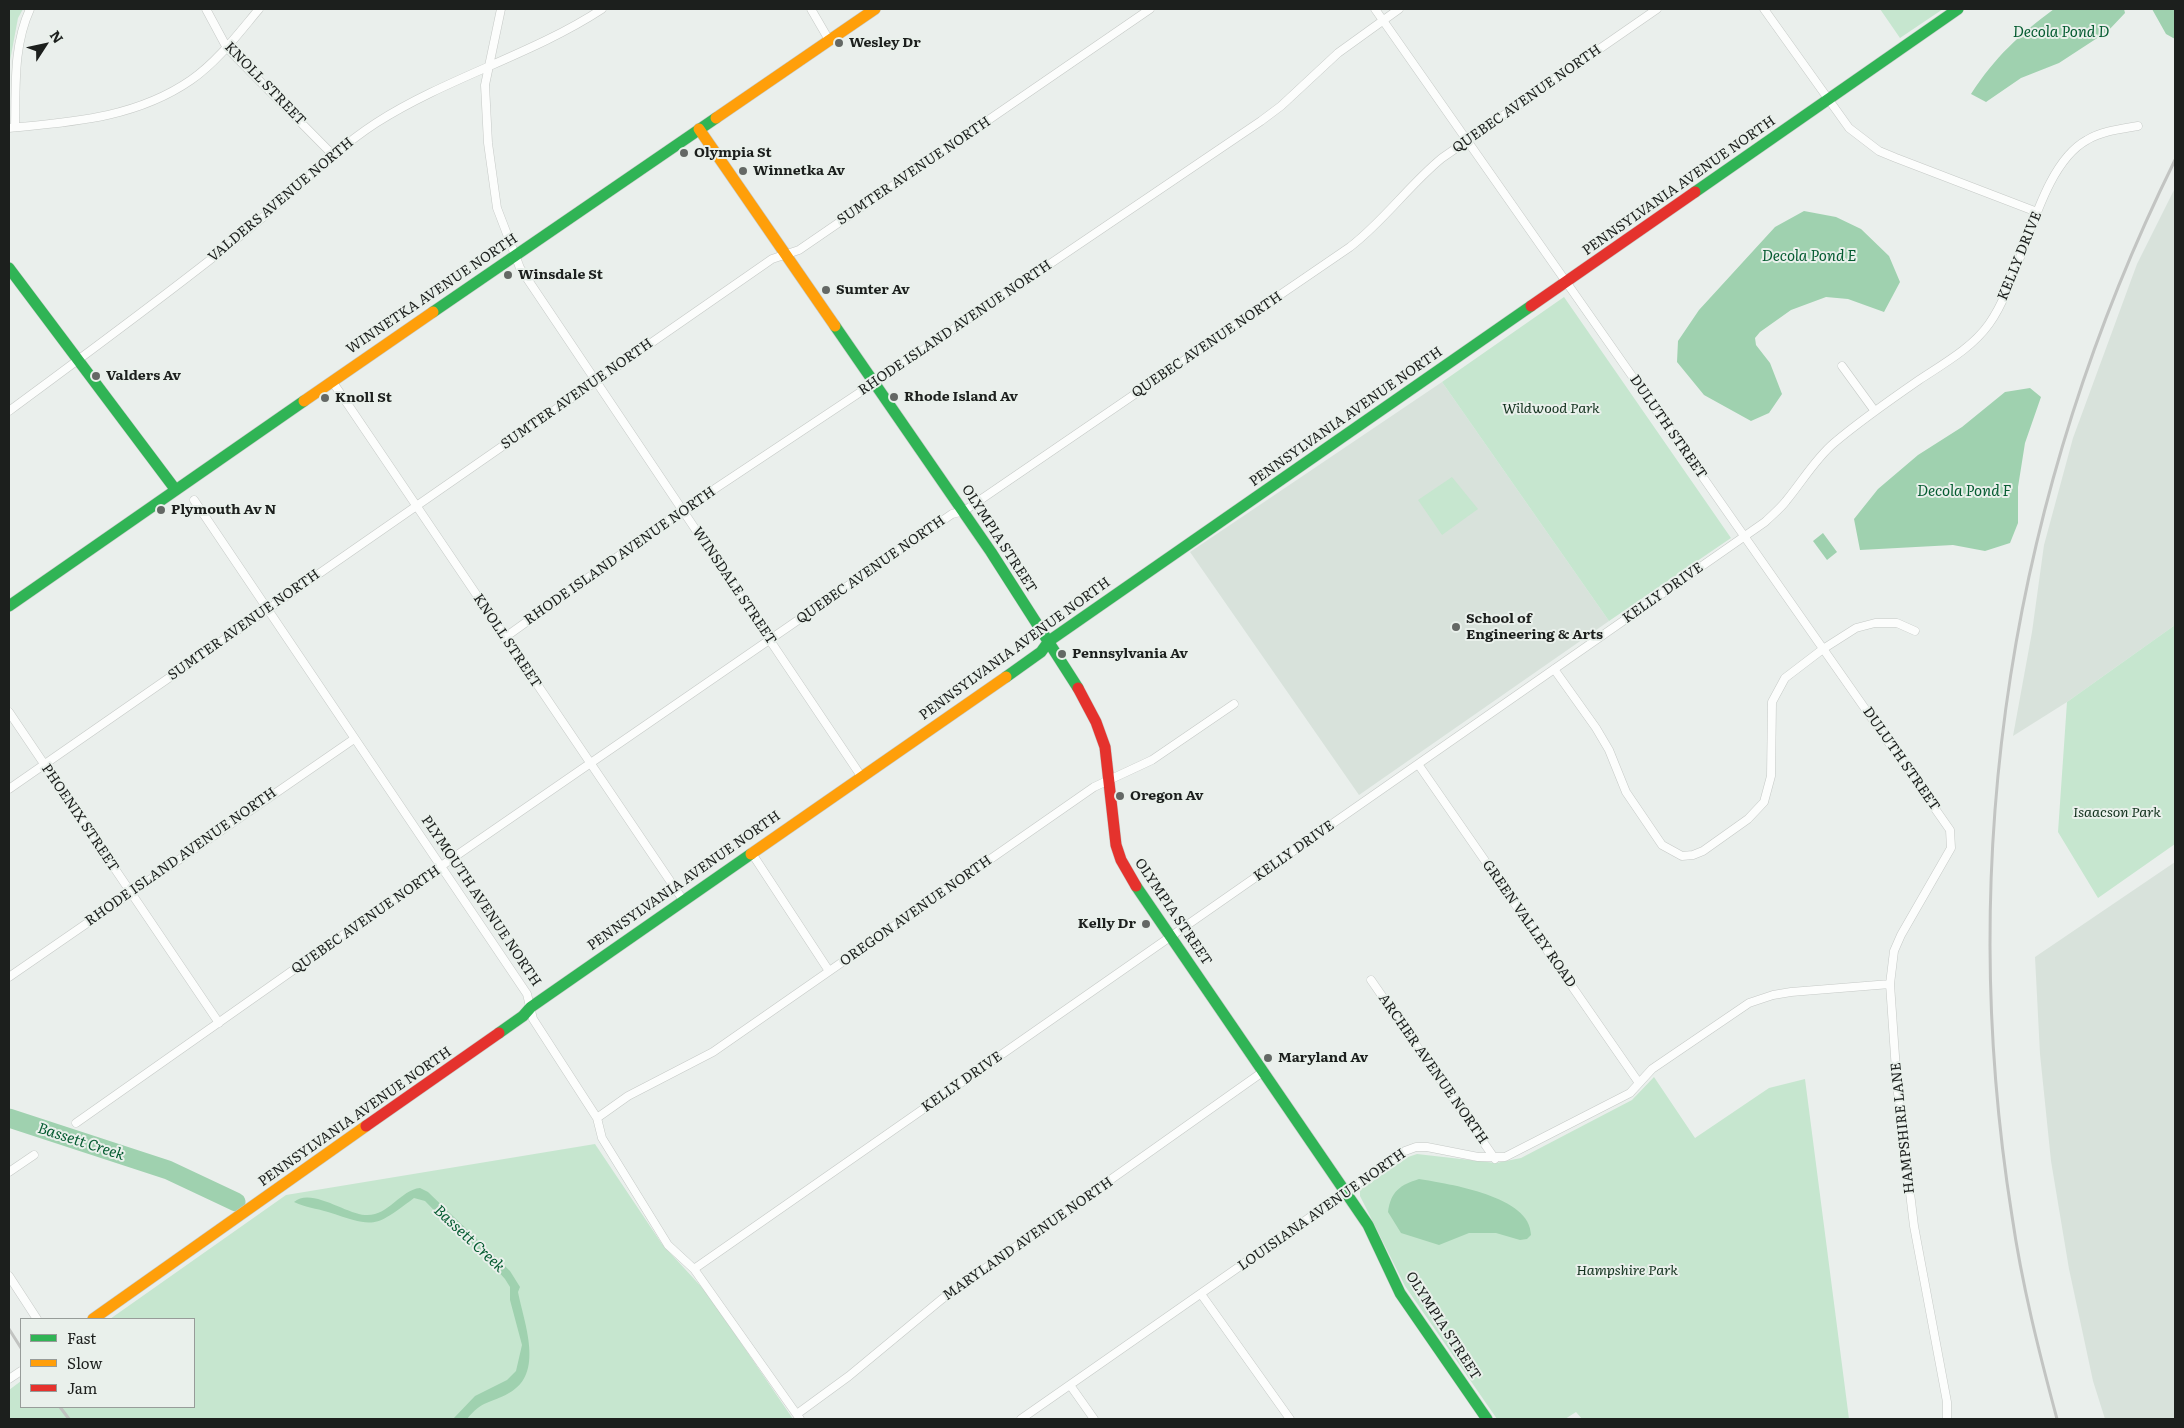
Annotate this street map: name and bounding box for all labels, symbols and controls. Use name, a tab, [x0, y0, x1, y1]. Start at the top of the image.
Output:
north arrow	[20, 20, 70, 70]
water label: Decola Pond D	[2013, 24, 2109, 42]
text: N	[46, 26, 69, 47]
place label: Wesley Dr	[849, 35, 921, 51]
marker: Wesley Dr	[833, 37, 845, 49]
street label: KNOLL STREET	[221, 39, 309, 129]
street label: QUEBEC AVENUE NORTH	[1449, 41, 1605, 157]
street label: SUMTER AVENUE NORTH	[834, 113, 994, 229]
street label: PENNSYLVANIA AVENUE NORTH	[1579, 113, 1779, 259]
street label: VALDERS AVENUE NORTH	[205, 134, 357, 266]
place label: Olympia St	[694, 145, 772, 161]
marker: Olympia St	[678, 147, 690, 159]
place label: Winnetka Av	[753, 163, 845, 179]
marker: Winnetka Av	[737, 165, 749, 177]
street label: KELLY DRIVE	[1995, 209, 2045, 303]
street label: WINNETKA AVENUE NORTH	[343, 230, 521, 358]
water label: Decola Pond E	[1762, 248, 1856, 266]
street label: RHODE ISLAND AVENUE NORTH	[855, 257, 1055, 399]
place label: Winsdale St	[518, 267, 603, 283]
marker: Winsdale St	[502, 269, 514, 281]
place label: Sumter Av	[836, 282, 910, 298]
marker: Sumter Av	[820, 284, 832, 296]
street label: QUEBEC AVENUE NORTH	[1129, 288, 1285, 402]
street label: SUMTER AVENUE NORTH	[498, 335, 656, 453]
street label: PENNSYLVANIA AVENUE NORTH	[1246, 344, 1446, 490]
place label: Valders Av	[106, 368, 181, 384]
marker: Valders Av	[90, 370, 102, 382]
street label: DULUTH STREET	[1626, 372, 1710, 482]
place label: Rhode Island Av	[904, 389, 1018, 405]
place label: Knoll St	[335, 390, 392, 406]
marker: Rhode Island Av	[888, 391, 900, 403]
marker: Knoll St	[319, 392, 331, 404]
park label: Wildwood Park	[1502, 401, 1600, 417]
street label: OLYMPIA STREET	[958, 482, 1040, 596]
street label: RHODE ISLAND AVENUE NORTH	[521, 483, 719, 629]
water label: Decola Pond F	[1917, 483, 2011, 501]
place label: Plymouth Av N	[171, 502, 276, 518]
marker: Plymouth Av N	[155, 504, 167, 516]
street label: QUEBEC AVENUE NORTH	[793, 512, 949, 628]
street label: WINSDALE STREET	[688, 524, 780, 648]
street label: KELLY DRIVE	[1619, 559, 1707, 627]
street label: SUMTER AVENUE NORTH	[165, 566, 323, 684]
street label: PENNSYLVANIA AVENUE NORTH	[916, 574, 1114, 724]
street label: KNOLL STREET	[469, 591, 545, 691]
place label: School of Engineering & Arts	[1466, 611, 1603, 644]
marker: School of Engineering & Arts	[1450, 621, 1462, 633]
place label: Pennsylvania Av	[1072, 646, 1188, 662]
marker: Pennsylvania Av	[1056, 648, 1068, 660]
street label: DULUTH STREET	[1859, 704, 1943, 814]
street label: PHOENIX STREET	[38, 761, 122, 875]
street label: RHODE ISLAND AVENUE NORTH	[82, 784, 280, 930]
place label: Oregon Av	[1130, 788, 1203, 804]
marker: Oregon Av	[1114, 790, 1126, 802]
park label: Isaacson Park	[2073, 805, 2161, 821]
street label: PENNSYLVANIA AVENUE NORTH	[584, 808, 784, 954]
street label: PLYMOUTH AVENUE NORTH	[417, 812, 545, 990]
street label: KELLY DRIVE	[1250, 817, 1338, 885]
street label: OREGON AVENUE NORTH	[837, 852, 995, 970]
street label: OLYMPIA STREET	[1131, 855, 1215, 969]
street label: GREEN VALLEY ROAD	[1479, 857, 1579, 991]
street label: QUEBEC AVENUE NORTH	[288, 862, 444, 978]
place label: Kelly Dr	[1078, 916, 1136, 932]
marker: Kelly Dr	[1140, 918, 1152, 930]
street label: ARCHER AVENUE NORTH	[1375, 991, 1491, 1147]
street label: PENNSYLVANIA AVENUE NORTH	[255, 1044, 455, 1190]
street label: KELLY DRIVE	[918, 1048, 1006, 1116]
place label: Maryland Av	[1278, 1050, 1368, 1066]
marker: Maryland Av	[1262, 1052, 1274, 1064]
street label: HAMPSHIRE LANE	[1888, 1061, 1918, 1195]
water label: Bassett Creek	[35, 1120, 127, 1164]
street label: LOUISIANA AVENUE NORTH	[1235, 1145, 1409, 1275]
street label: MARYLAND AVENUE NORTH	[940, 1174, 1116, 1304]
water label: Bassett Creek	[430, 1202, 508, 1276]
park label: Hampshire Park	[1576, 1263, 1678, 1279]
street label: OLYMPIA STREET	[1402, 1269, 1484, 1383]
legend	[20, 1318, 195, 1408]
text: Fast	[67, 1326, 96, 1349]
text: Slow	[67, 1351, 102, 1374]
text: Jam	[67, 1376, 97, 1399]

